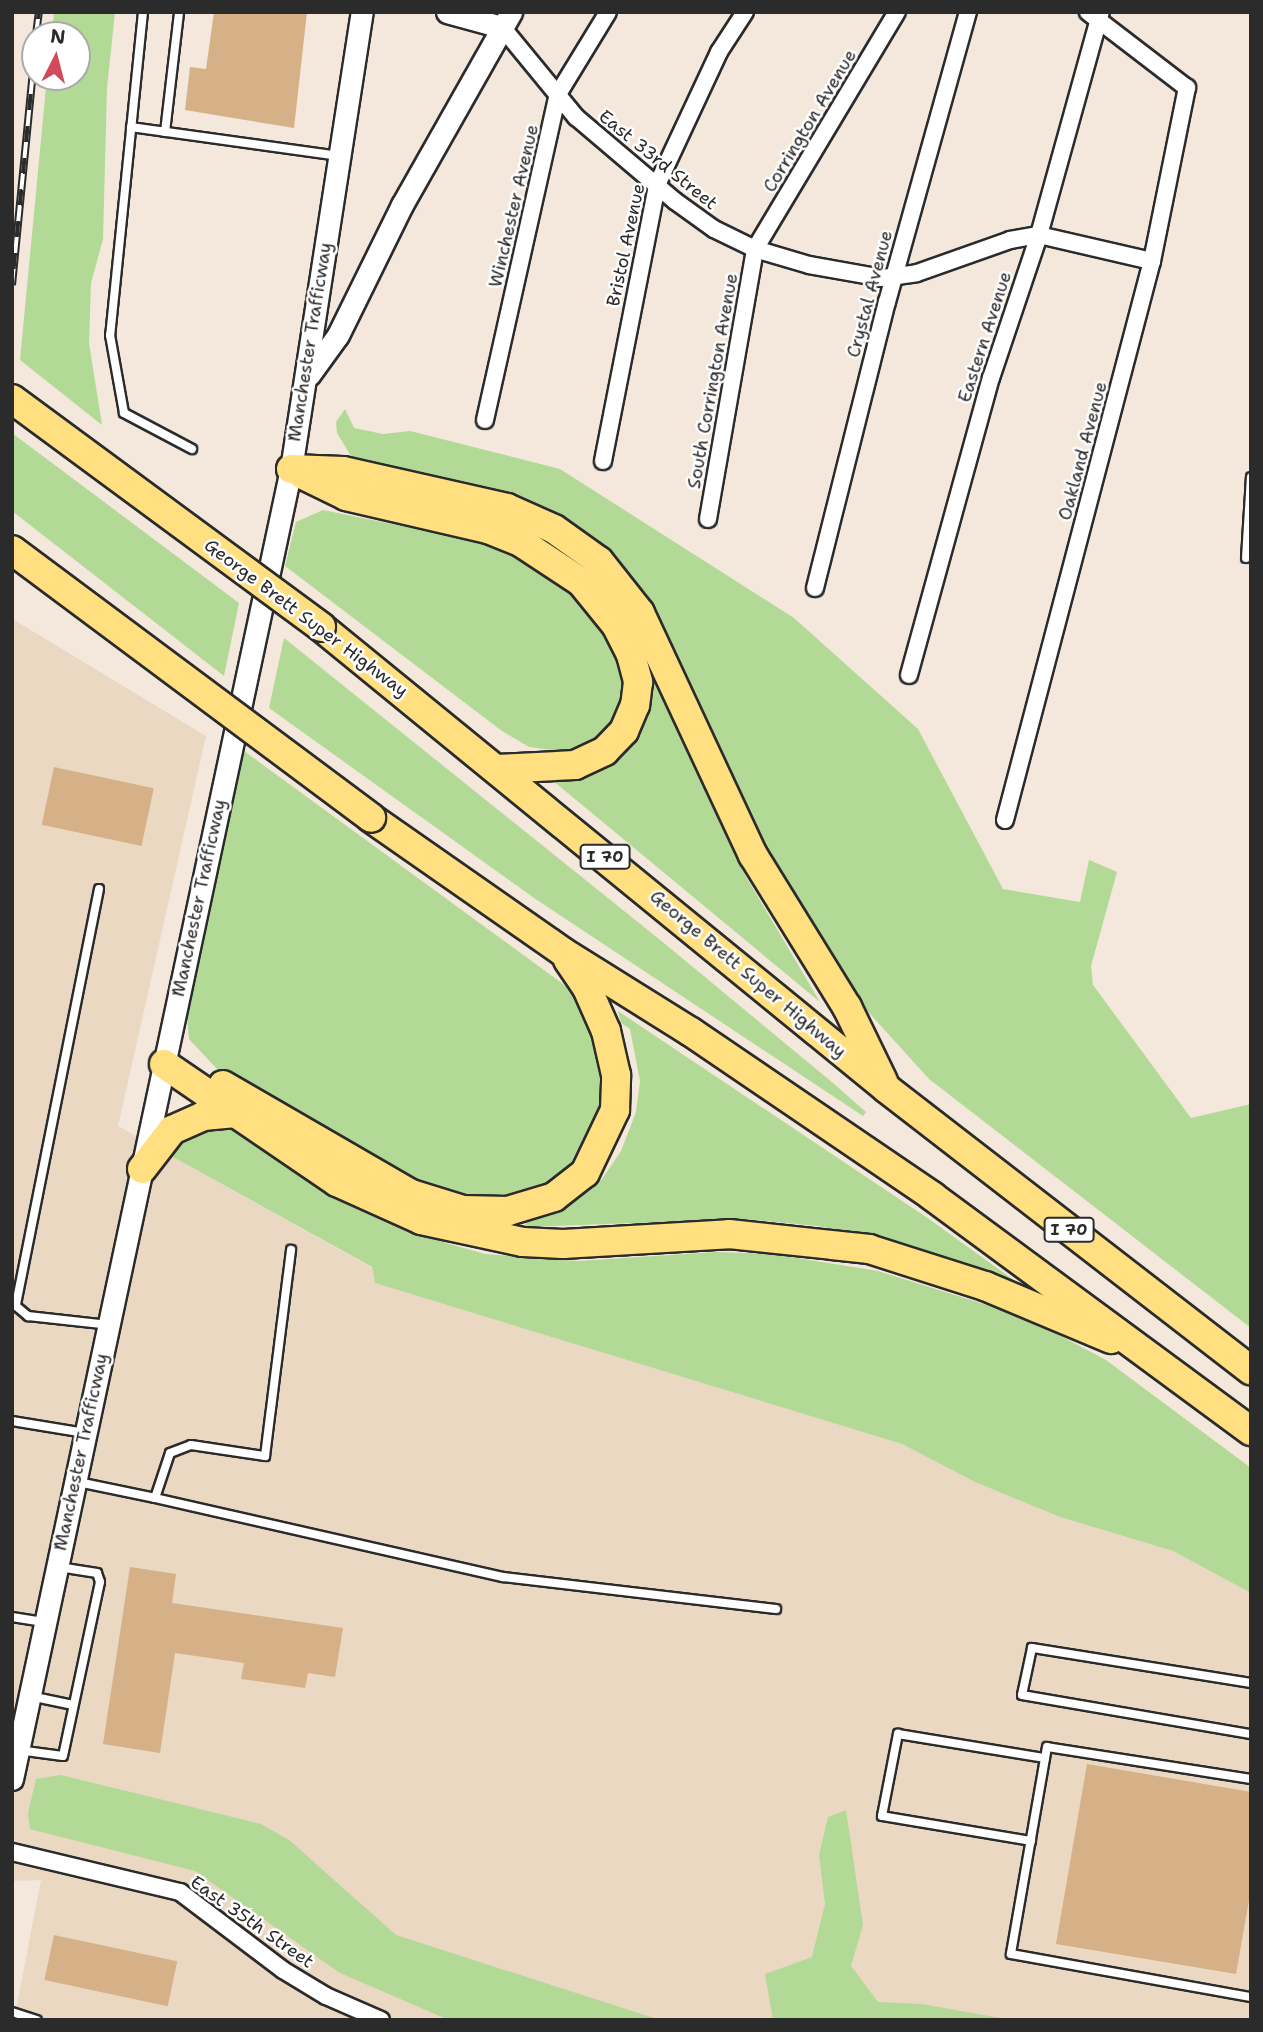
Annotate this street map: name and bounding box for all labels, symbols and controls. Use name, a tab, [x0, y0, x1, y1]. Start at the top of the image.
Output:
north arrow	[21, 21, 91, 91]
text: N	[49, 23, 67, 50]
street label: Corrington Avenue	[759, 46, 861, 196]
street label: East 33rd Street	[594, 106, 722, 214]
street label: Winchester Avenue	[485, 122, 543, 290]
street label: Bristol Avenue	[602, 182, 650, 308]
street label: Crystal Avenue	[843, 228, 897, 360]
street label: Manchester Trafficway	[284, 241, 336, 443]
street label: Eastern Avenue	[954, 269, 1016, 405]
street label: South Corrington Avenue	[683, 272, 743, 490]
street label: Oakland Avenue	[1054, 379, 1112, 523]
street label: George Brett Super Highway	[200, 534, 412, 702]
street label: Manchester Trafficway	[168, 797, 230, 999]
road number: I 70	[579, 844, 631, 870]
street label: George Brett Super Highway	[645, 886, 851, 1062]
road number: I 70	[1043, 1218, 1095, 1242]
street label: Manchester Trafficway	[50, 1351, 112, 1553]
street label: East 35th Street	[186, 1871, 318, 1973]

